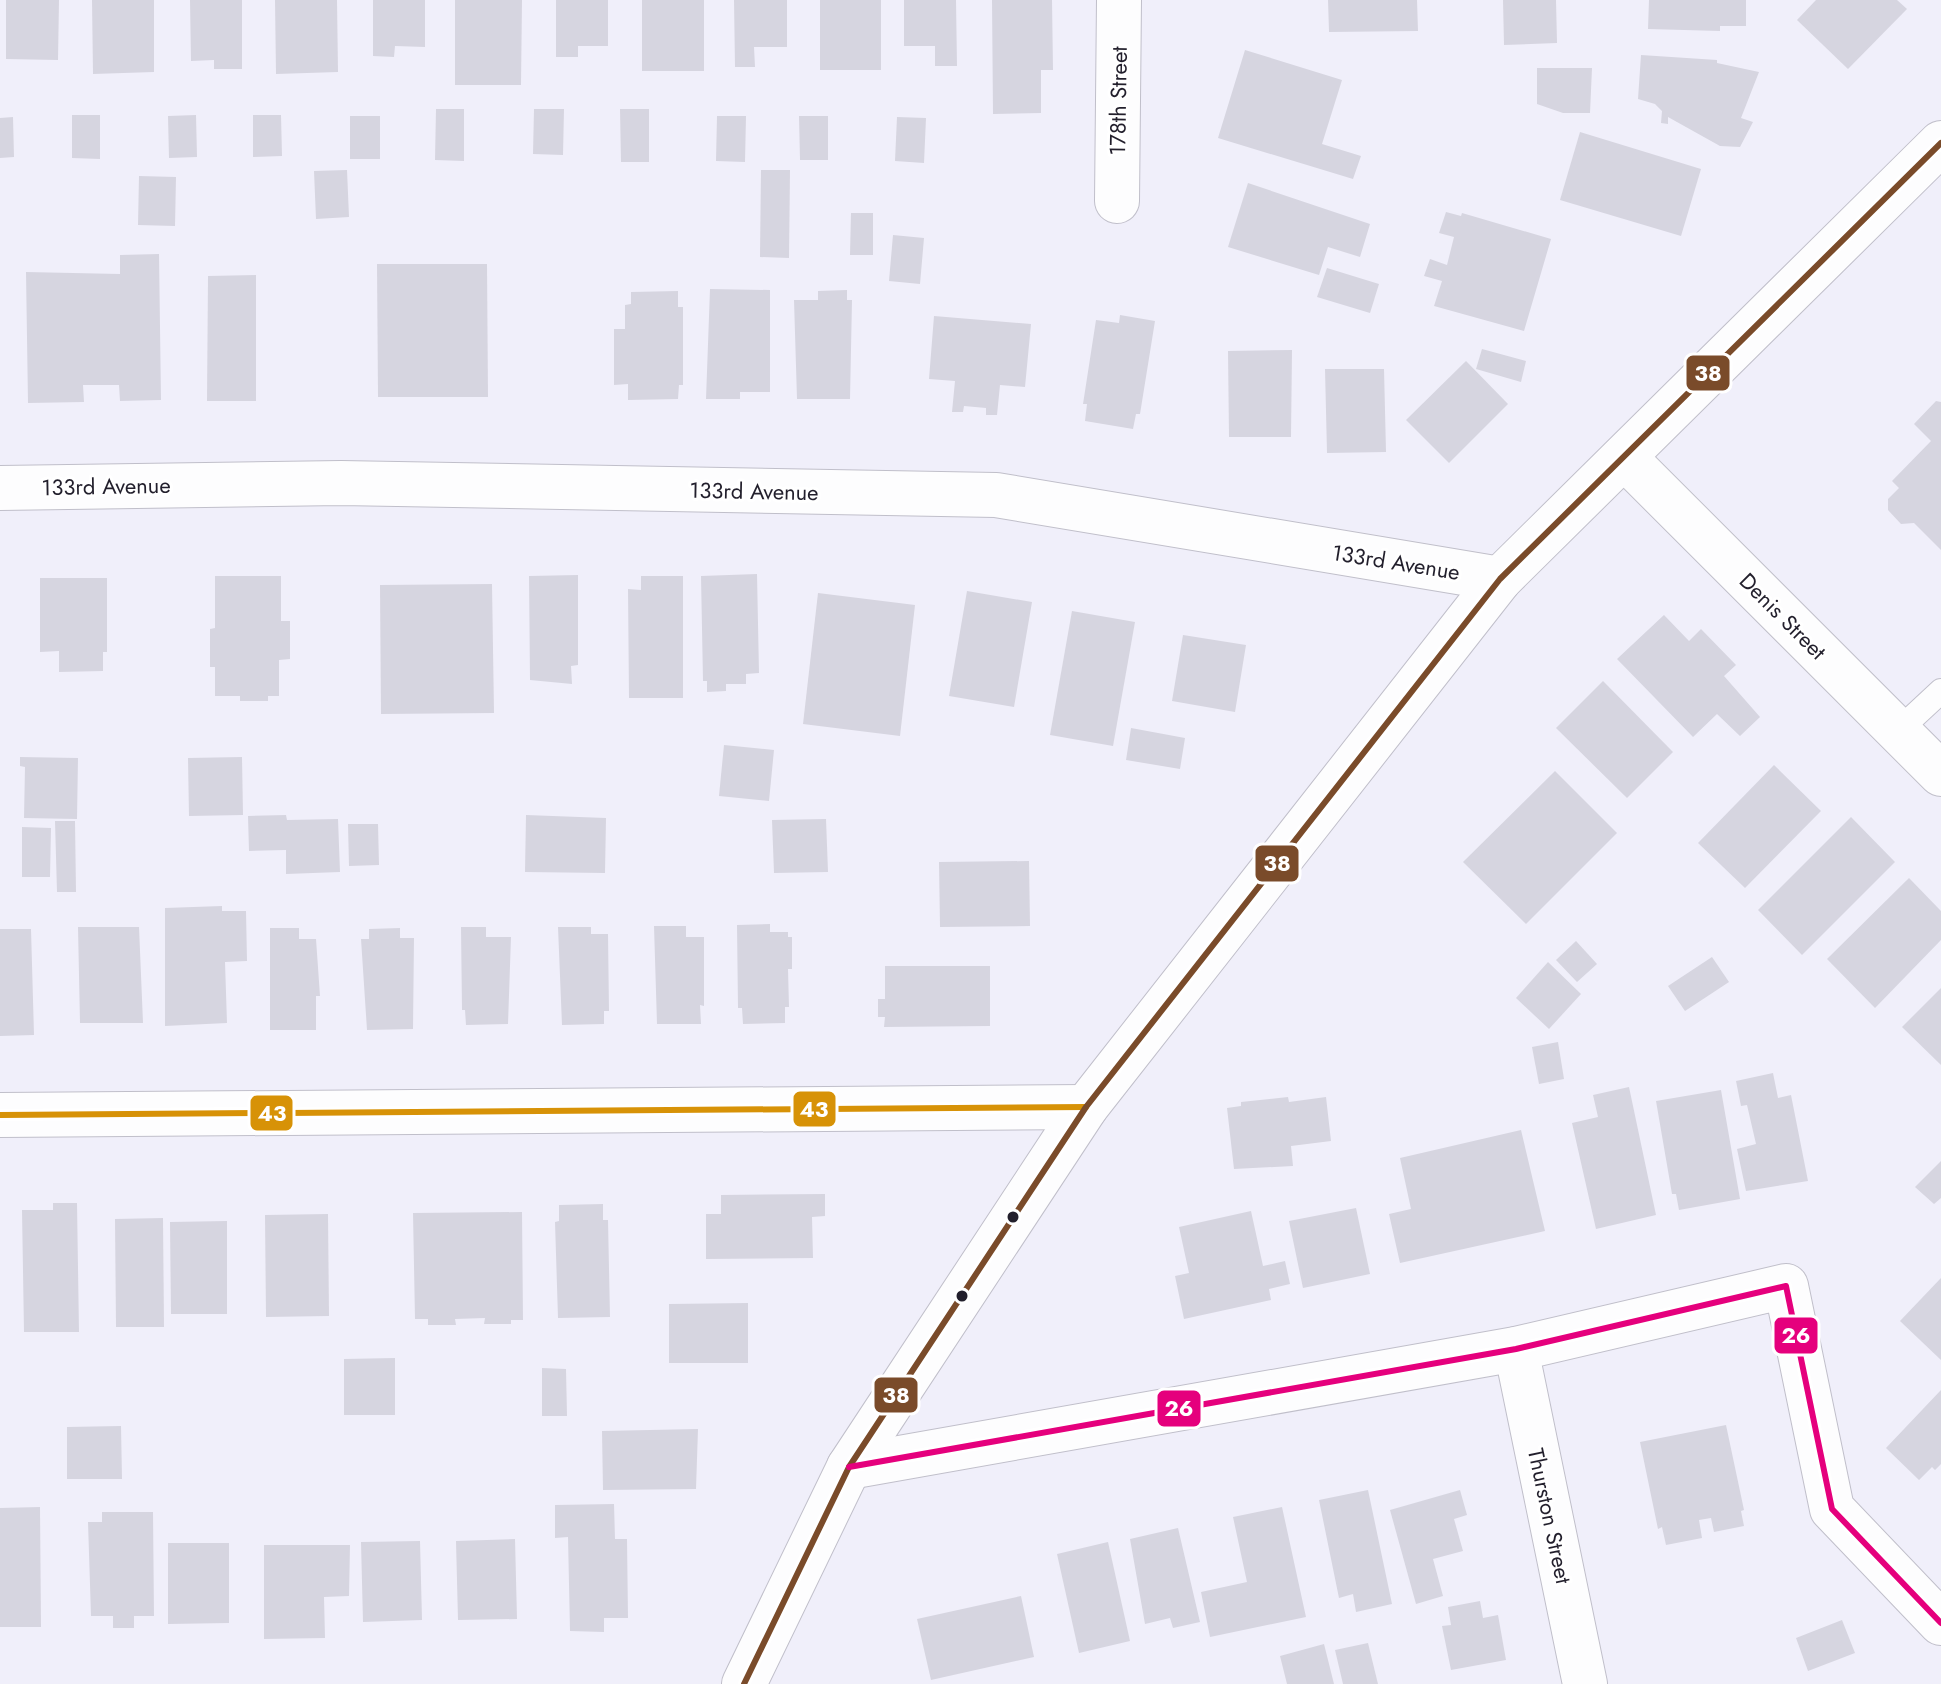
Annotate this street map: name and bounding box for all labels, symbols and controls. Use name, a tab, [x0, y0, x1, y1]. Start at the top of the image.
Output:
street label: 178th Street	[1101, 45, 1135, 156]
line badge: 38	[1685, 354, 1731, 392]
text: 38	[1694, 357, 1722, 389]
street label: 133rd Avenue	[41, 469, 171, 503]
street label: 133rd Avenue	[689, 474, 819, 508]
street label: 133rd Avenue	[1330, 536, 1462, 588]
street label: Denis Street	[1732, 565, 1834, 667]
line badge: 38	[1254, 844, 1300, 883]
text: 38	[1263, 847, 1291, 879]
line badge: 43	[792, 1090, 837, 1128]
text: 43	[799, 1093, 829, 1125]
line badge: 43	[249, 1094, 294, 1132]
text: 43	[257, 1097, 287, 1129]
unlabelled marker	[1005, 1209, 1021, 1225]
unlabelled marker	[954, 1288, 970, 1304]
line badge: 26	[1773, 1316, 1819, 1355]
text: 26	[1781, 1319, 1811, 1351]
line badge: 38	[873, 1376, 919, 1414]
text: 38	[882, 1379, 910, 1411]
line badge: 26	[1156, 1389, 1202, 1428]
text: 26	[1164, 1392, 1194, 1424]
street label: Thurston Street	[1520, 1445, 1580, 1587]

